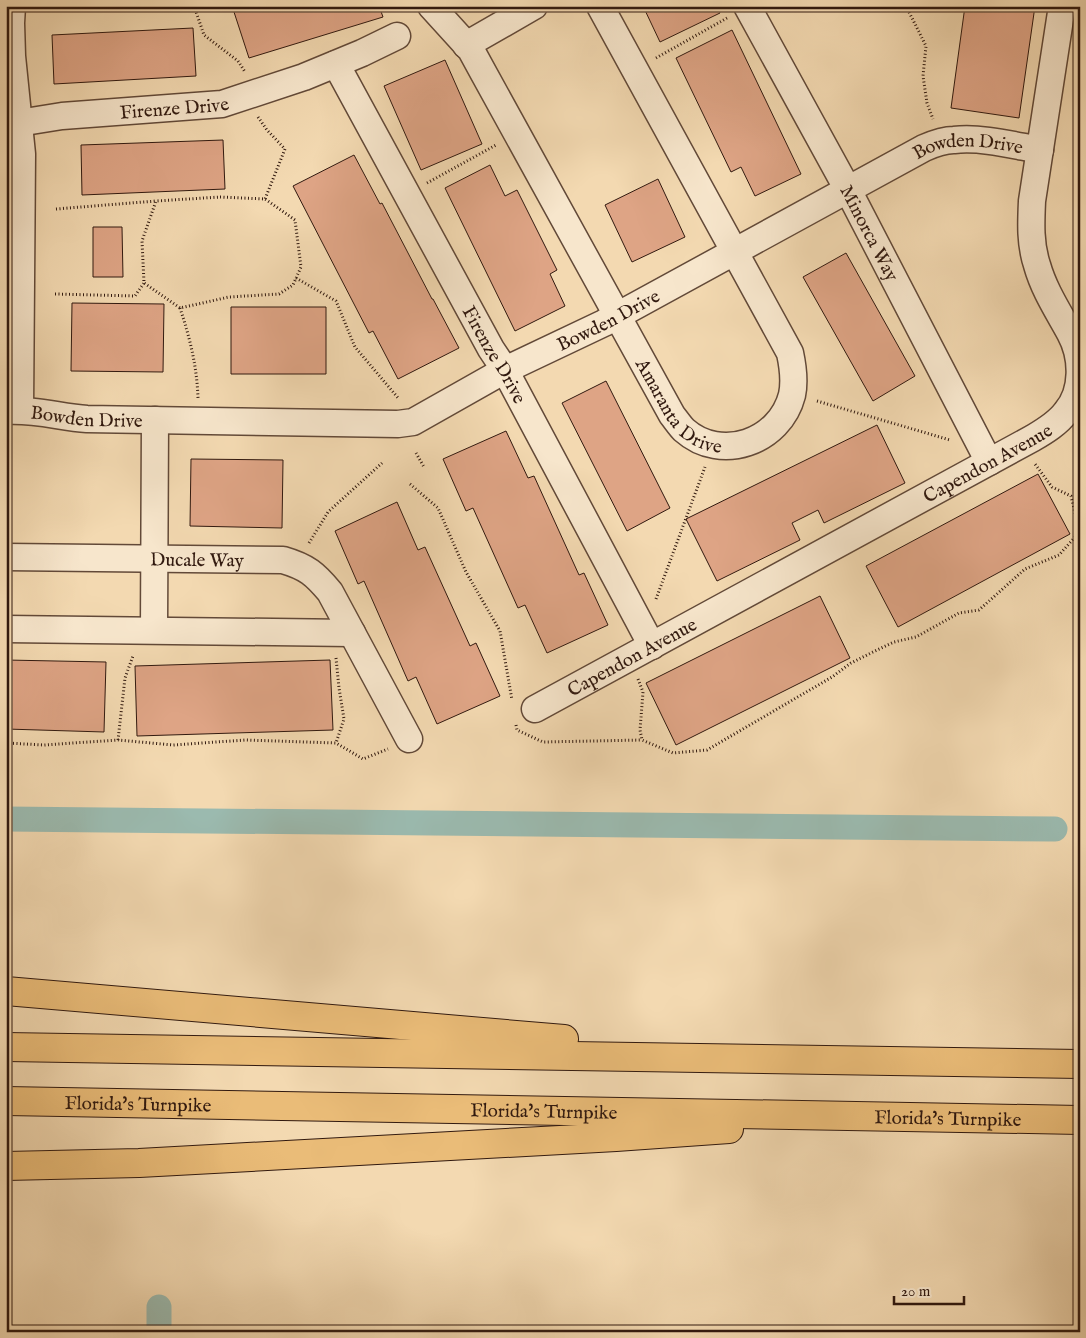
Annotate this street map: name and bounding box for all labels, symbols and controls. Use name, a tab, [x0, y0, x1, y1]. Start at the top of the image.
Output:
street label: Firenze Drive	[119, 92, 233, 126]
street label: Bowden Drive	[909, 129, 1025, 166]
street label: Minorca Way	[834, 181, 904, 286]
street label: Bowden Drive	[553, 285, 665, 358]
street label: Firenze Drive	[456, 302, 531, 408]
street label: Amaranta Drive	[629, 354, 723, 460]
street label: Bowden Drive	[29, 401, 143, 434]
street label: Capendon Avenue	[919, 419, 1058, 509]
street label: Ducale Way	[150, 549, 245, 574]
street label: Capendon Avenue	[564, 613, 702, 703]
street label: Florida's Turnpike	[64, 1092, 212, 1119]
street label: Florida's Turnpike	[470, 1099, 618, 1126]
street label: Florida's Turnpike	[874, 1106, 1022, 1133]
scale bar	[894, 1273, 964, 1305]
text: 20 m	[901, 1282, 931, 1301]

